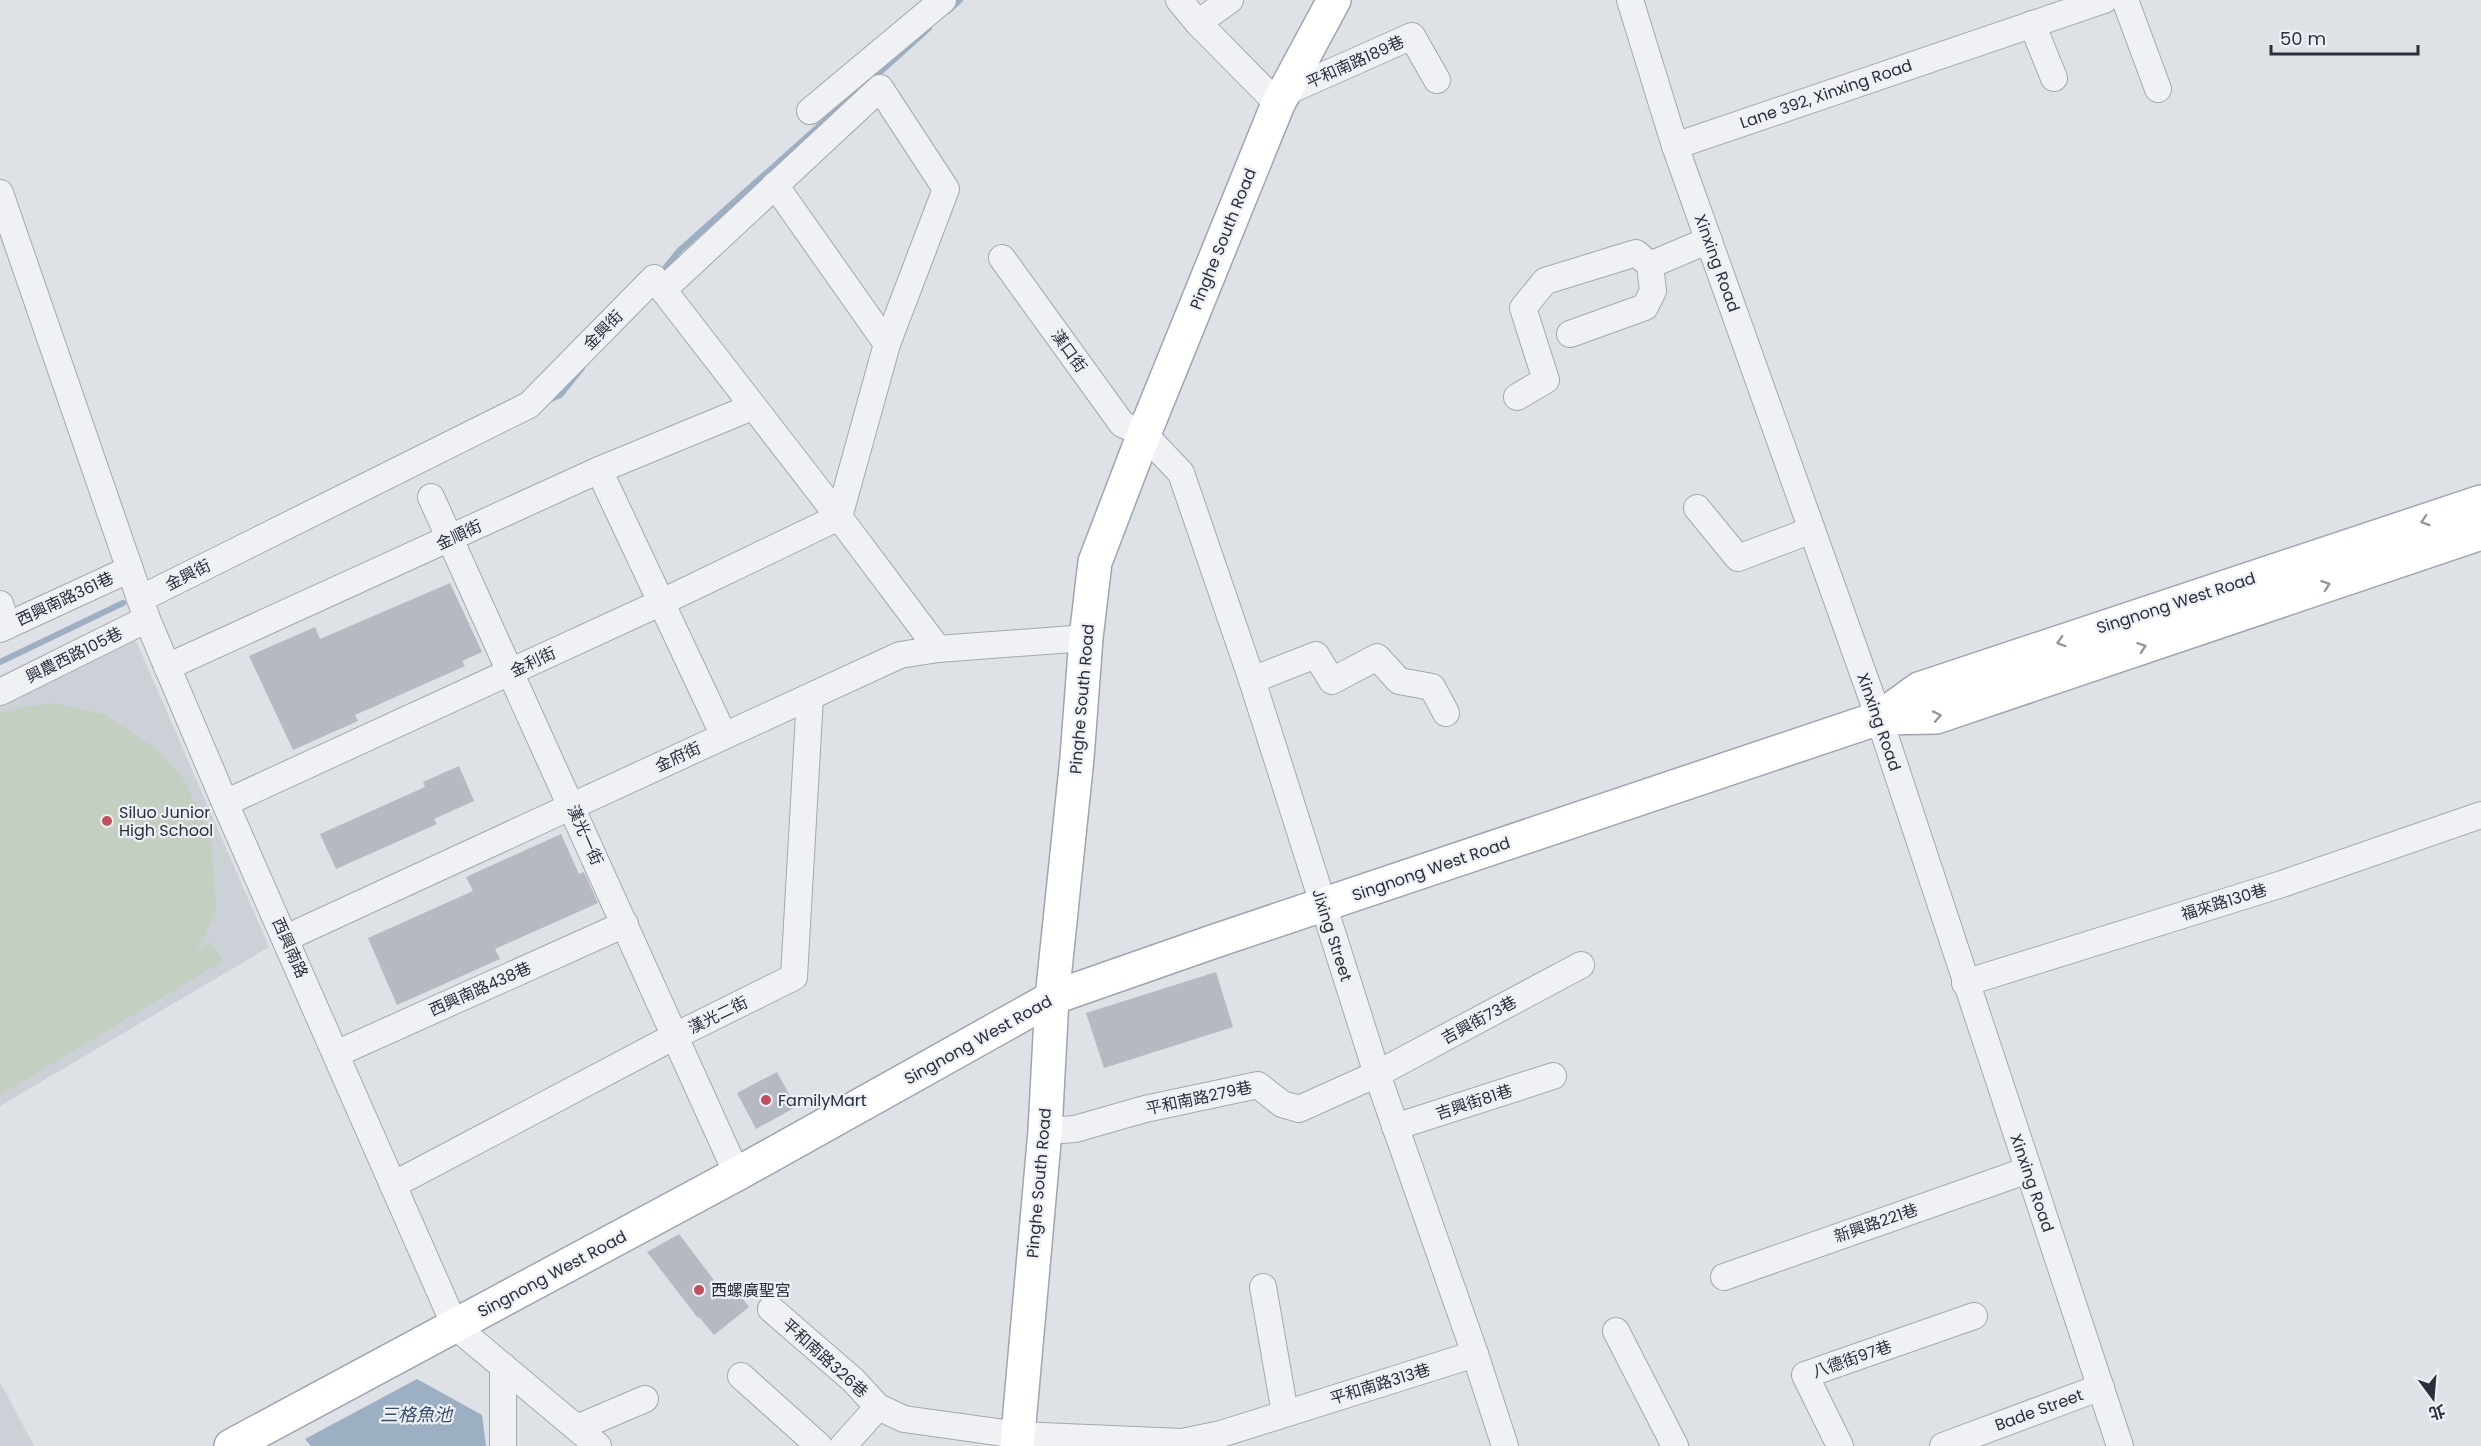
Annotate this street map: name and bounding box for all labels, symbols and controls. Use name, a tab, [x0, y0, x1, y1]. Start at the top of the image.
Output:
scale bar	[2271, 18, 2418, 56]
text: 50 m	[2280, 26, 2326, 51]
street label: 平和南路189巷	[1302, 30, 1408, 94]
street label: Lane 392, Xinxing Road	[1737, 54, 1915, 134]
street label: Pinghe South Road	[1184, 165, 1262, 313]
street label: Xinxing Road	[1689, 211, 1745, 315]
street label: 金興街	[578, 305, 628, 355]
street label: 漢口街	[1046, 325, 1092, 377]
one-way arrow	[2421, 513, 2431, 526]
street label: 金順街	[432, 514, 486, 556]
street label: 金興街	[161, 554, 215, 596]
street label: 西興南路361巷	[13, 566, 117, 632]
street label: Singnong West Road	[2094, 566, 2258, 640]
one-way arrow	[2320, 579, 2331, 592]
street label: 興農西路105巷	[22, 622, 126, 688]
street label: Pinghe South Road	[1064, 623, 1100, 775]
one-way arrow	[2056, 634, 2067, 647]
street label: 金利街	[506, 641, 560, 683]
one-way arrow	[2136, 642, 2147, 655]
street label: Xinxing Road	[1851, 670, 1907, 774]
one-way arrow	[1932, 710, 1942, 723]
street label: 金府街	[651, 736, 705, 778]
place label: Siluo Junior High School	[119, 801, 213, 842]
street label: 漢光一街	[561, 801, 609, 869]
marker: Siluo Junior High School	[100, 814, 114, 828]
street label: Singnong West Road	[1349, 831, 1513, 907]
street label: 福來路130巷	[2178, 878, 2270, 926]
street label: Jixing Street	[1306, 886, 1358, 984]
street label: 西興南路	[266, 914, 314, 982]
street label: 西興南路438巷	[425, 956, 535, 1022]
street label: Singnong West Road	[900, 990, 1056, 1090]
street label: 漢光二街	[684, 991, 752, 1039]
street label: 吉興街73巷	[1437, 991, 1521, 1049]
street label: 平和南路279巷	[1144, 1076, 1254, 1120]
street label: 吉興街81巷	[1433, 1079, 1515, 1125]
place label: FamilyMart	[778, 1089, 867, 1112]
marker: FamilyMart	[759, 1093, 773, 1107]
street label: Pinghe South Road	[1021, 1107, 1057, 1259]
street label: Xinxing Road	[2004, 1131, 2060, 1235]
street label: 新興路221巷	[1831, 1198, 1921, 1248]
street label: Singnong West Road	[473, 1225, 631, 1323]
place label: 西螺廣聖宮	[711, 1279, 791, 1302]
marker: 西螺廣聖宮	[692, 1283, 706, 1297]
street label: 平和南路326巷	[777, 1313, 873, 1403]
street label: 八德街97巷	[1809, 1335, 1895, 1383]
street label: 平和南路313巷	[1327, 1358, 1433, 1410]
north arrow	[2403, 1368, 2463, 1428]
street label: Bade Street	[1992, 1383, 2087, 1437]
text: 北	[2426, 1399, 2448, 1425]
water label: 三格魚池	[380, 1402, 454, 1427]

